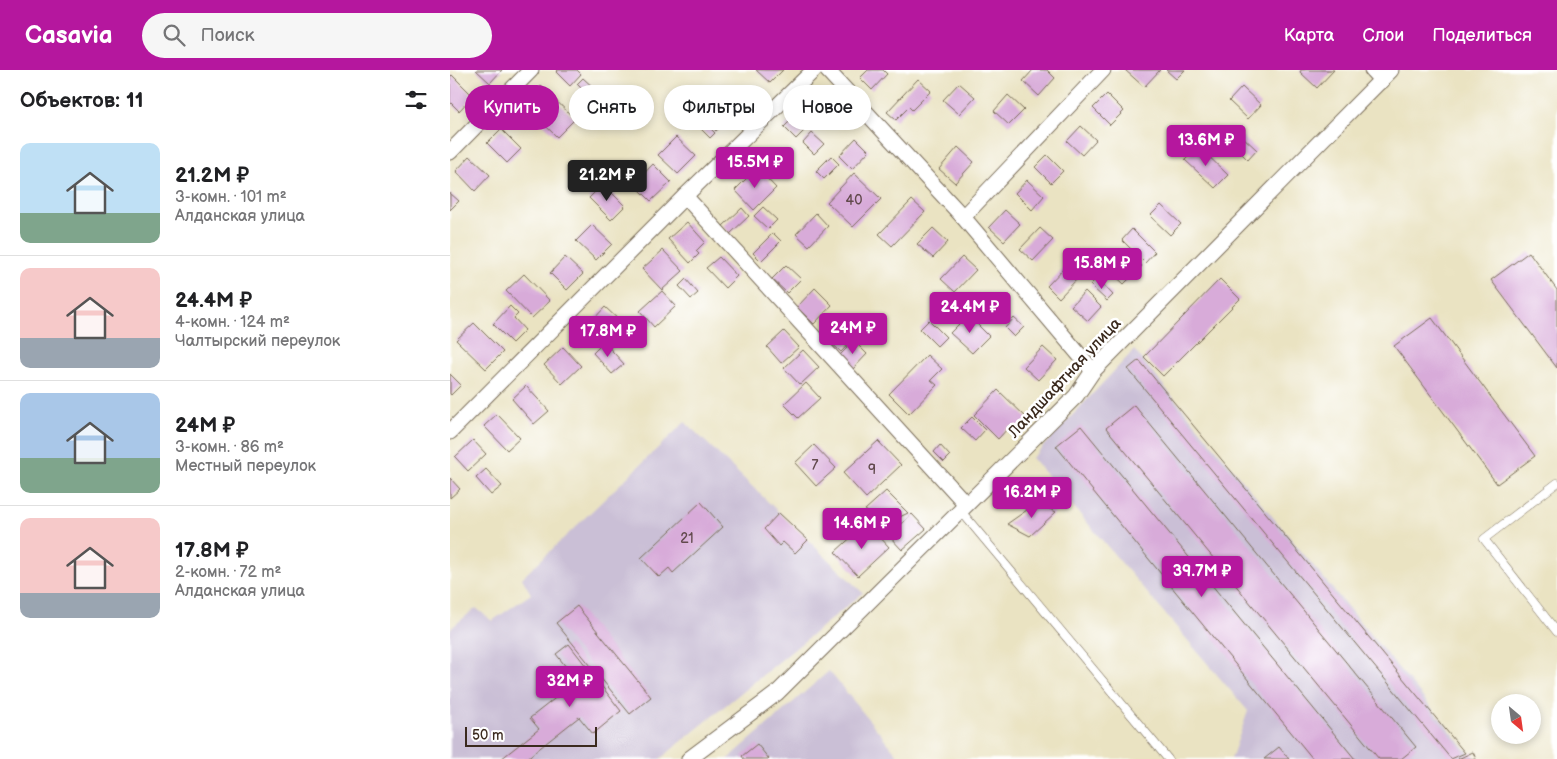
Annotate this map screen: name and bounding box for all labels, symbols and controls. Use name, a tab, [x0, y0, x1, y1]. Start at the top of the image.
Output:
search box	[142, 13, 492, 58]
text: Casavia	[25, 21, 112, 50]
icon: search	[160, 21, 188, 49]
text: Поиск	[200, 24, 255, 47]
text: Карта	[1284, 25, 1334, 46]
text: Слои	[1362, 25, 1404, 46]
text: Поделиться	[1432, 25, 1532, 46]
chip: Купить	[465, 85, 559, 130]
chip: Снять	[569, 85, 654, 130]
chip: Фильтры	[664, 85, 773, 130]
chip: Новое	[783, 85, 871, 130]
icon: filters	[402, 86, 430, 114]
text: Объектов: 11	[20, 88, 144, 113]
pin: 13.6M ₽	[1160, 124, 1252, 167]
text: 13.6M ₽	[1178, 131, 1234, 150]
pin: 15.5M ₽	[709, 146, 801, 189]
text: 15.5M ₽	[727, 153, 783, 172]
pin: 21.2M ₽	[561, 160, 653, 202]
icon: home	[60, 163, 120, 223]
text: 21.2M ₽	[175, 163, 249, 188]
text: 21.2M ₽	[579, 166, 635, 185]
text: 3-комн. · 101 m²	[175, 188, 287, 207]
house number: 40	[846, 192, 862, 209]
text: Алданская улица	[175, 207, 305, 226]
pin: 15.8M ₽	[1056, 248, 1148, 290]
text: 15.8M ₽	[1074, 254, 1130, 273]
icon: home	[60, 288, 120, 348]
text: 24.4M ₽	[175, 288, 252, 313]
pin: 24.4M ₽	[924, 292, 1016, 334]
text: 24.4M ₽	[941, 298, 999, 317]
pin: 24M ₽	[818, 312, 888, 355]
text: 4-комн. · 124 m²	[175, 313, 290, 332]
street label: Ландшафтная улица	[1004, 314, 1126, 443]
pin: 17.8M ₽	[562, 316, 654, 358]
text: 24M ₽	[830, 319, 876, 338]
text: 17.8M ₽	[580, 322, 636, 341]
text: Чалтырский переулок	[175, 332, 340, 351]
icon: home	[60, 413, 120, 473]
text: 24M ₽	[175, 413, 235, 438]
text: 3-комн. · 86 m²	[175, 438, 284, 457]
text: Местный переулок	[175, 457, 316, 476]
house number: 7	[812, 457, 819, 474]
house number: 9	[868, 461, 876, 478]
pin: 16.2M ₽	[986, 476, 1078, 519]
text: 16.2M ₽	[1004, 483, 1060, 502]
pin: 14.6M ₽	[816, 508, 908, 550]
text: 14.6M ₽	[834, 514, 890, 533]
house number: 21	[680, 530, 694, 547]
icon: home	[60, 538, 120, 598]
text: 17.8M ₽	[175, 538, 249, 563]
pin: 39.7M ₽	[1156, 556, 1248, 598]
text: 39.7M ₽	[1173, 562, 1231, 581]
text: 2-комн. · 72 m²	[175, 563, 281, 582]
text: Алданская улица	[175, 582, 305, 601]
pin: 32M ₽	[535, 666, 605, 708]
text: 32M ₽	[547, 672, 593, 691]
north arrow	[1491, 694, 1541, 744]
map controls	[1491, 694, 1541, 744]
scale bar	[465, 724, 598, 747]
text: 50 m	[472, 727, 504, 744]

